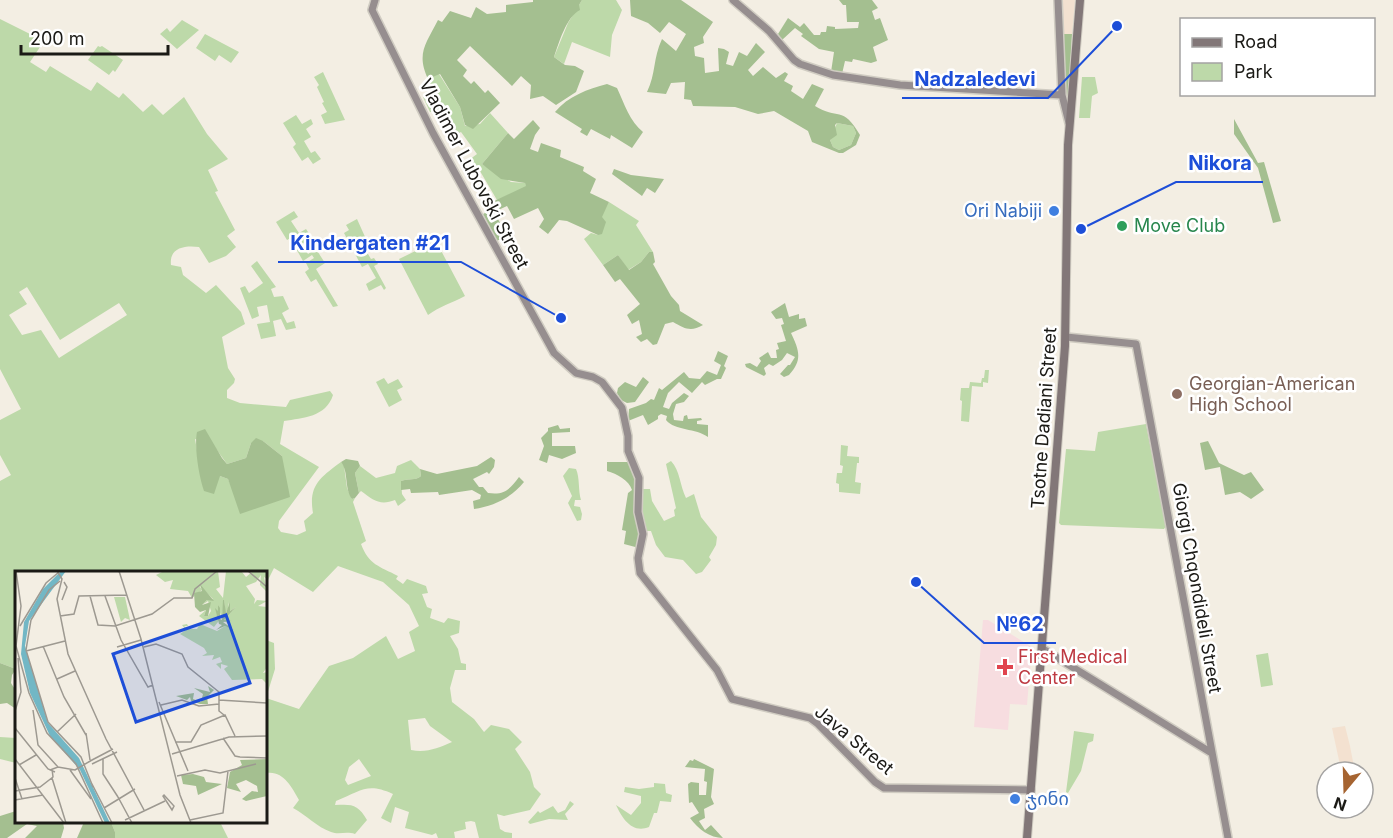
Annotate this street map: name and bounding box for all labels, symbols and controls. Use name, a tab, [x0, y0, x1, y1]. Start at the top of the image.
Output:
scale bar	[21, 18, 168, 56]
legend	[1180, 18, 1375, 96]
text: 200 m	[30, 28, 85, 49]
text: Road	[1234, 31, 1277, 52]
callout: Nadzaledevi	[902, 60, 1048, 98]
text: Park	[1234, 61, 1273, 82]
text: Nadzaledevi	[914, 67, 1036, 91]
street label: Vladimer Lubovski Street	[415, 75, 534, 273]
callout: Nikora	[1176, 144, 1263, 182]
text: Nikora	[1188, 151, 1252, 175]
place label: Ori Nabiji	[964, 200, 1042, 221]
marker: Ori Nabiji	[1047, 204, 1061, 218]
place label: Move Club	[1134, 215, 1225, 236]
marker: Move Club	[1115, 219, 1129, 233]
callout: Kindergaten #21	[278, 224, 461, 262]
text: Kindergaten #21	[290, 231, 450, 255]
street label: Tsotne Dadiani Street	[1027, 326, 1060, 510]
place label: Georgian-American High School	[1189, 373, 1355, 415]
marker: Georgian-American High School	[1170, 387, 1184, 401]
street label: Giorgi Chqondideli Street	[1169, 481, 1226, 695]
inset map	[15, 571, 267, 823]
callout: №62	[984, 605, 1056, 643]
text: №62	[996, 612, 1044, 636]
place label: First Medical Center	[1018, 646, 1127, 688]
marker: First Medical Center	[996, 658, 1014, 676]
street label: Java Street	[811, 701, 898, 779]
north arrow	[1315, 760, 1375, 820]
place label: ჯინი	[1027, 788, 1069, 810]
marker: ჯინი	[1008, 792, 1022, 806]
text: N	[1331, 793, 1349, 816]

